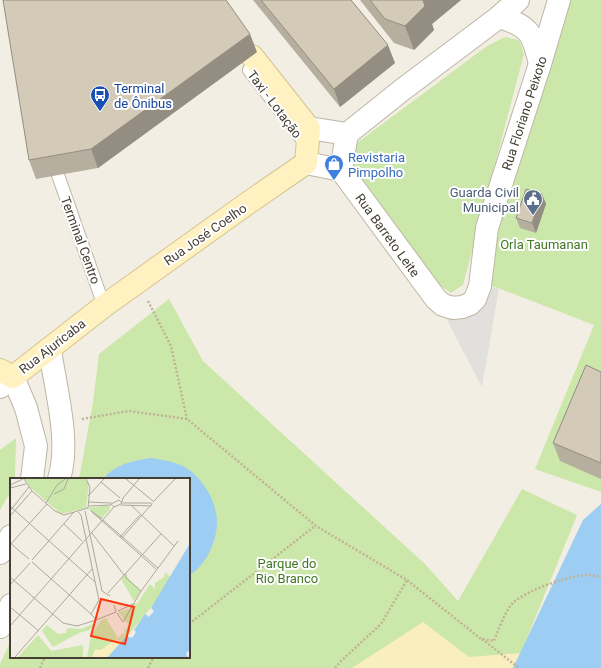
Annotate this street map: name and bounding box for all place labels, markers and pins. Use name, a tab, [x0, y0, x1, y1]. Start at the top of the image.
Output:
place label: Terminal de Ônibus	[114, 81, 172, 111]
bus stop icon: Terminal de Ônibus	[89, 84, 111, 112]
place label: Revistaria Pimpolho	[348, 150, 405, 180]
shop icon: Revistaria Pimpolho	[323, 153, 345, 181]
place label: Guarda Civil Municipal	[450, 185, 519, 215]
public building icon: Guarda Civil Municipal	[522, 188, 544, 216]

